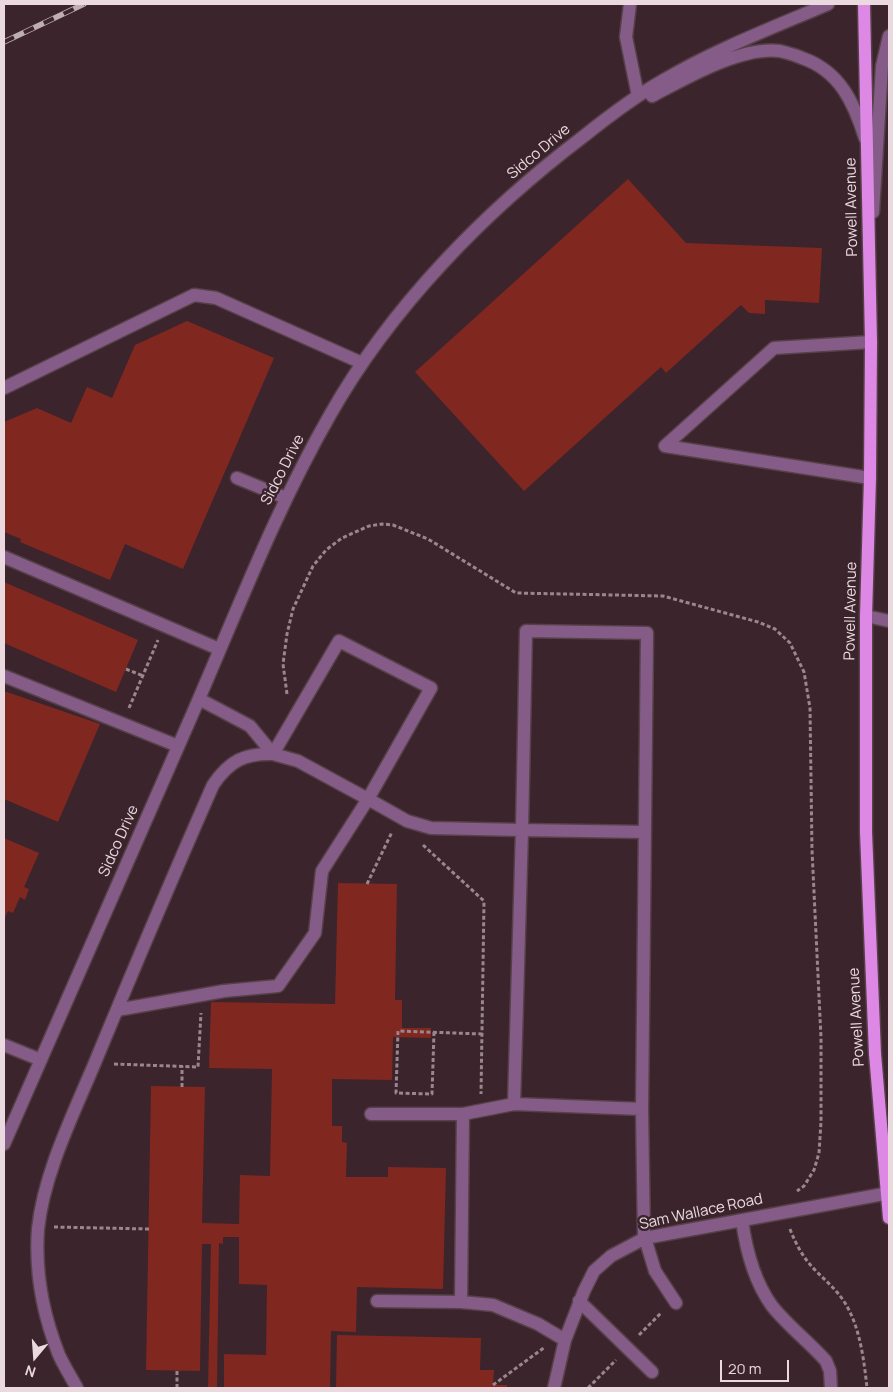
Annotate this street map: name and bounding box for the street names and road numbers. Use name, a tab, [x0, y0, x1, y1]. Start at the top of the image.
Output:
street label: Sidco Drive	[504, 120, 574, 184]
street label: Powell Avenue	[842, 157, 862, 257]
street label: Sidco Drive	[258, 432, 308, 508]
street label: Powell Avenue	[841, 561, 861, 661]
street label: Sidco Drive	[95, 802, 143, 880]
street label: Powell Avenue	[845, 967, 869, 1067]
street label: Sam Wallace Road	[638, 1190, 764, 1234]

